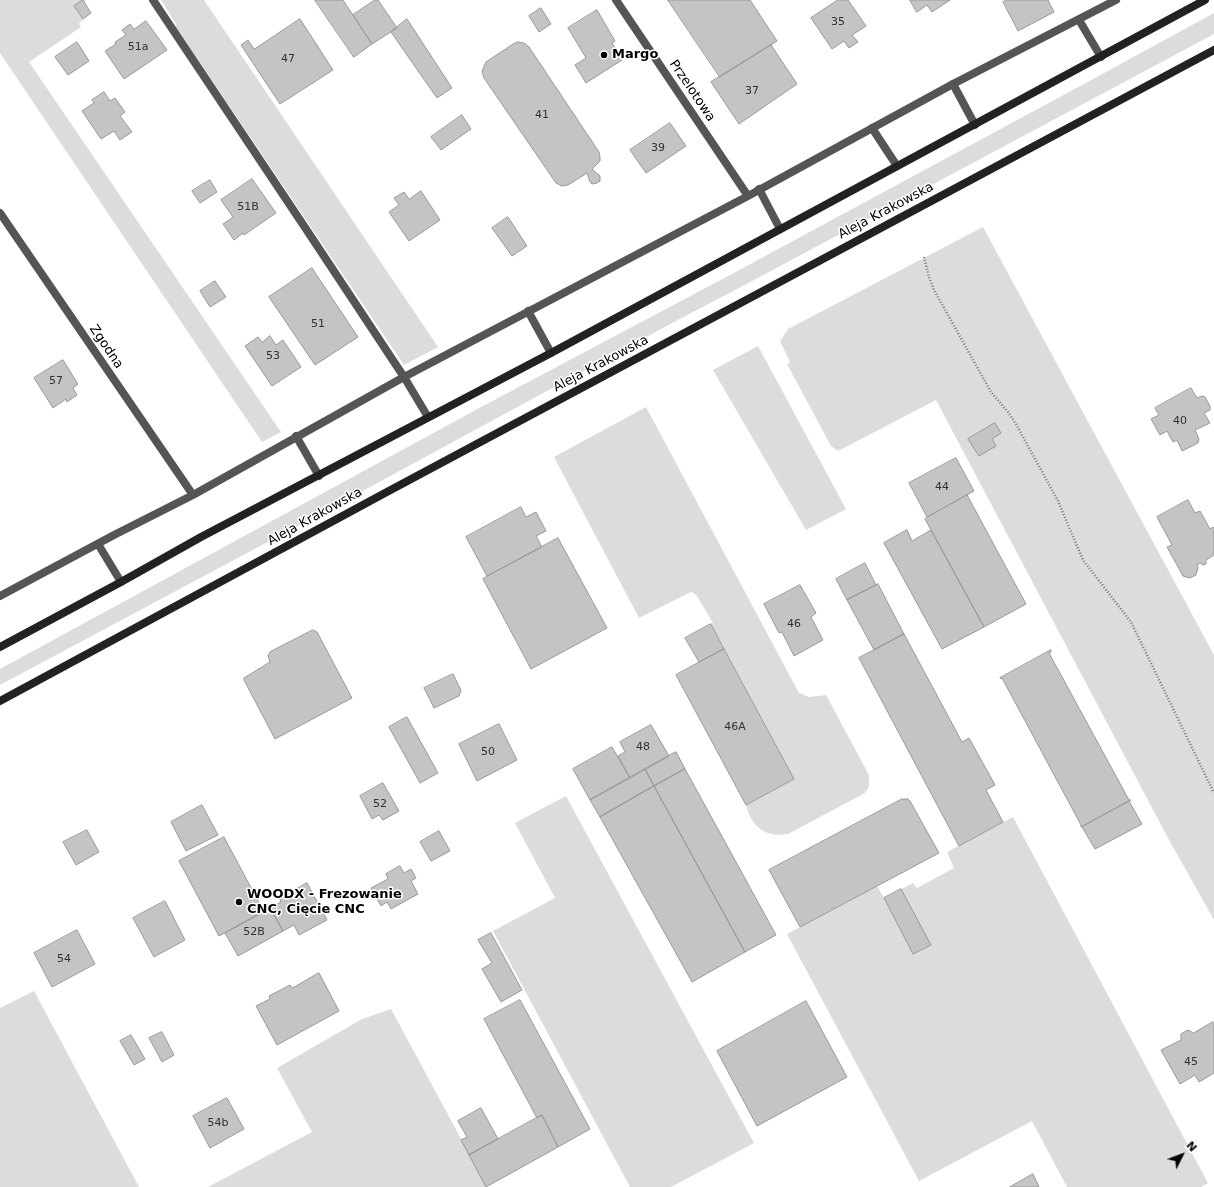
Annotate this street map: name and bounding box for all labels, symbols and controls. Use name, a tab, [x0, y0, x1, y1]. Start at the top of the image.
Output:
house number: 35	[831, 15, 845, 29]
house number: 51a	[128, 40, 148, 54]
place label: Margo	[612, 47, 658, 63]
marker: Margo	[599, 50, 609, 60]
house number: 47	[281, 52, 295, 66]
street label: Przelotowa	[666, 57, 718, 125]
house number: 37	[745, 84, 759, 98]
house number: 41	[535, 108, 549, 122]
house number: 39	[651, 141, 665, 155]
street label: Aleja Krakowska	[836, 179, 936, 243]
house number: 51B	[237, 200, 259, 214]
house number: 51	[311, 317, 325, 331]
street label: Zgodna	[86, 322, 126, 372]
street label: Aleja Krakowska	[551, 332, 651, 396]
house number: 53	[266, 349, 280, 363]
house number: 57	[49, 374, 63, 388]
house number: 40	[1173, 414, 1187, 428]
house number: 44	[935, 480, 949, 494]
street label: Aleja Krakowska	[265, 485, 365, 549]
house number: 46	[787, 617, 801, 631]
house number: 46A	[724, 720, 746, 734]
house number: 48	[636, 740, 650, 754]
house number: 50	[481, 745, 495, 759]
house number: 52	[373, 797, 387, 811]
place label: WOODX - Frezowanie CNC, Cięcie CNC	[247, 887, 402, 918]
marker: WOODX - Frezowanie CNC, Cięcie CNC	[234, 897, 244, 907]
house number: 52B	[243, 925, 265, 939]
house number: 54	[57, 952, 71, 966]
house number: 45	[1184, 1055, 1198, 1069]
house number: 54b	[208, 1116, 228, 1130]
north arrow	[1162, 1135, 1202, 1175]
text: N	[1183, 1139, 1199, 1154]

